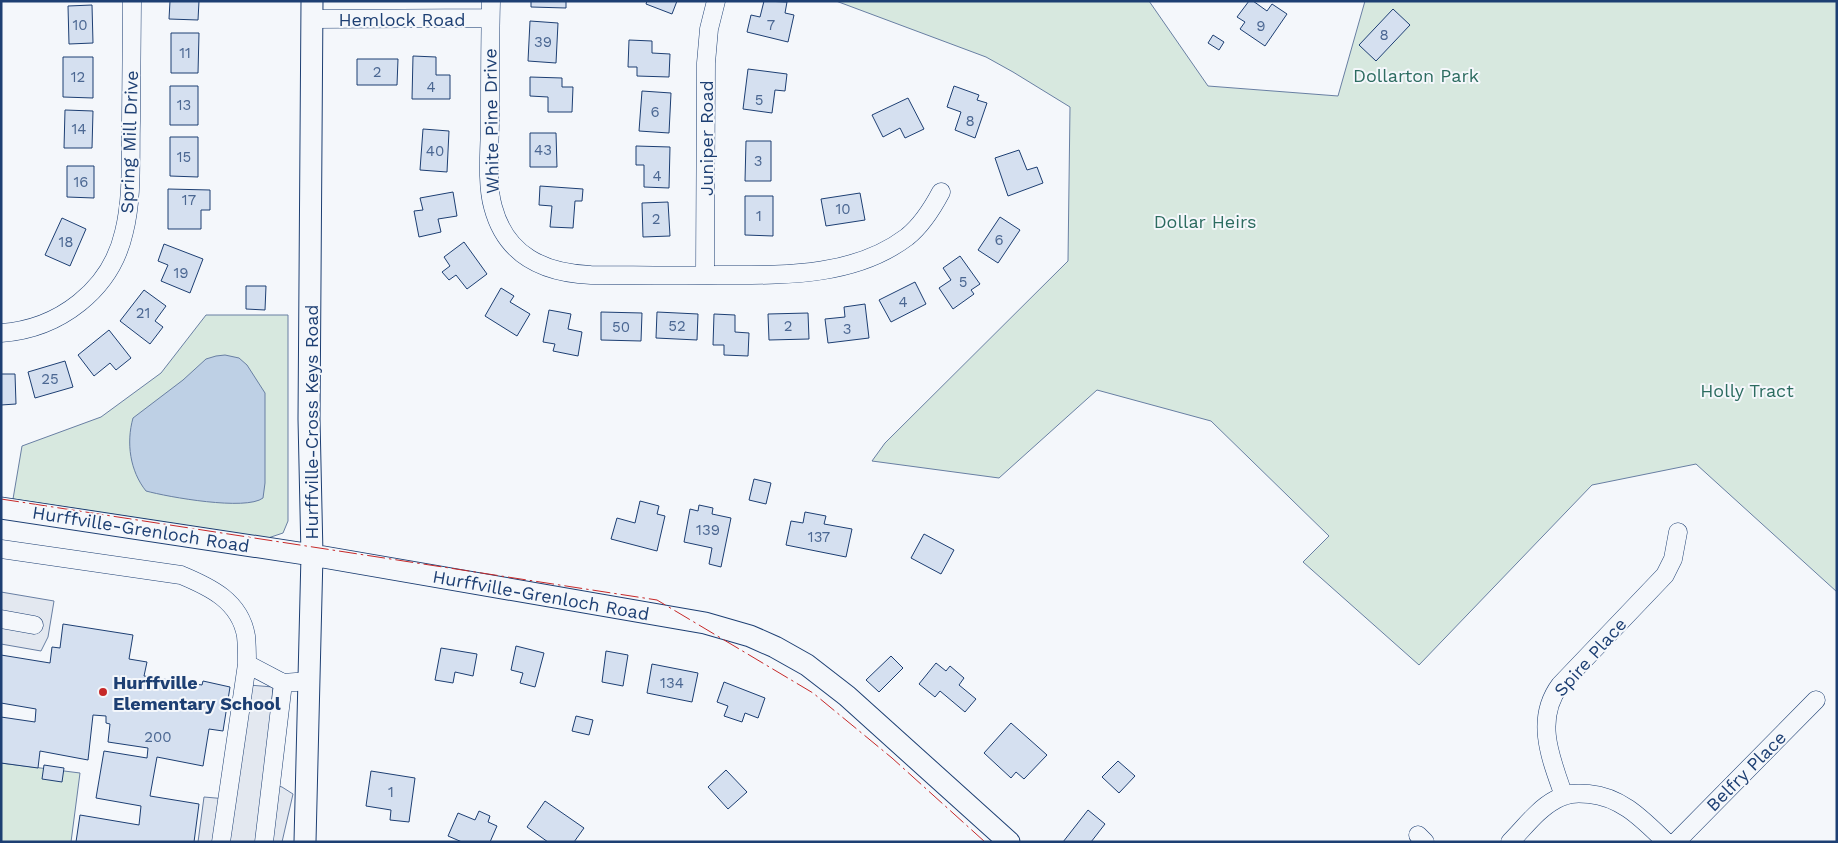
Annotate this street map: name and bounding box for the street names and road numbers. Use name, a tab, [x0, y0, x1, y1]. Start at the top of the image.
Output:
street label: Hemlock Road	[339, 9, 465, 30]
street label: White Pine Drive	[479, 48, 503, 194]
street label: Spring Mill Drive	[116, 70, 142, 214]
street label: Juniper Road	[696, 80, 717, 196]
street label: Hurffville-Cross Keys Road	[301, 304, 322, 540]
street label: Hurffville-Grenloch Road	[31, 501, 251, 557]
street label: Hurffville-Grenloch Road	[431, 566, 651, 624]
street label: Spire Place	[1549, 613, 1631, 701]
street label: Belfry Place	[1702, 727, 1790, 815]

